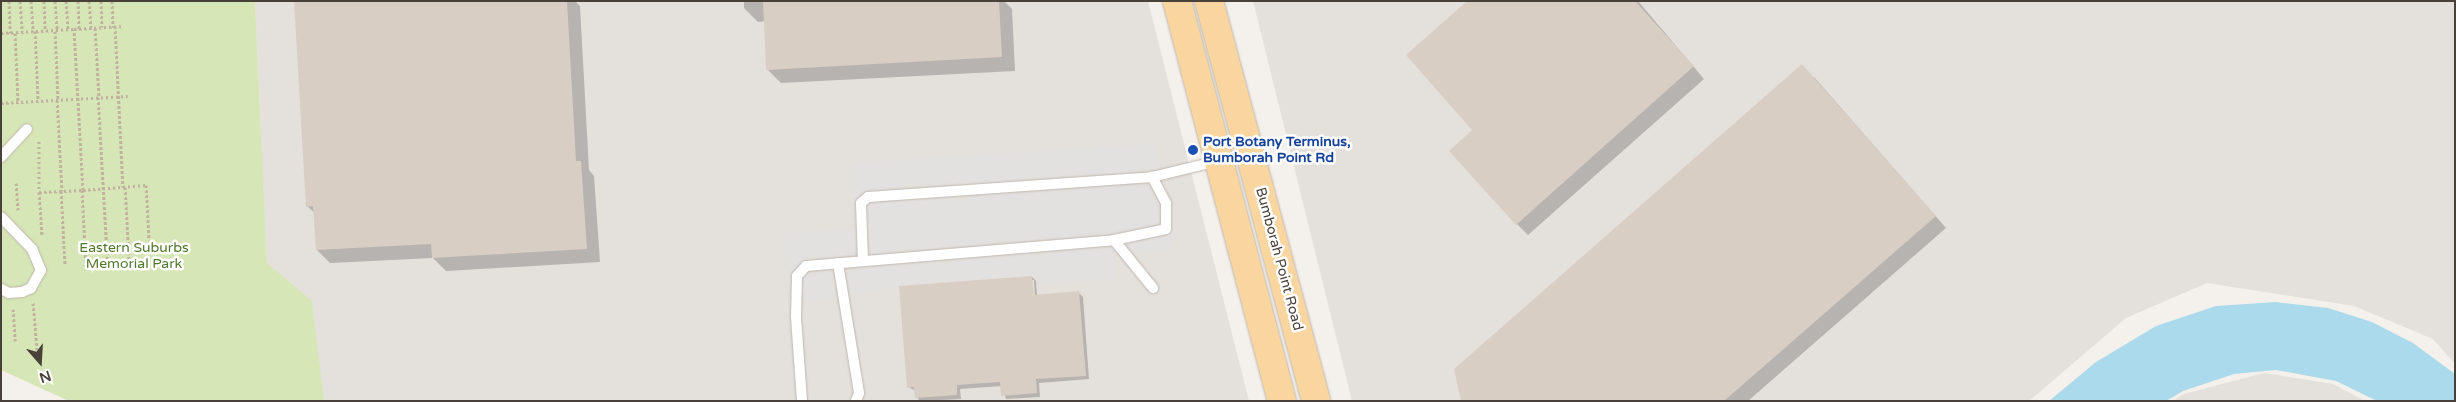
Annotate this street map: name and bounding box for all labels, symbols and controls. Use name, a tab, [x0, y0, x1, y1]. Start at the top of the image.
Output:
place label: Port Botany Terminus, Bumborah Point Rd	[1203, 134, 1351, 166]
marker: Port Botany Terminus, Bumborah Point Rd	[1187, 144, 1199, 156]
street label: Bumborah Point Road	[1252, 186, 1306, 332]
park label: Eastern Suburbs Memorial Park	[79, 240, 189, 272]
north arrow	[15, 337, 65, 387]
text: N	[37, 367, 53, 387]

